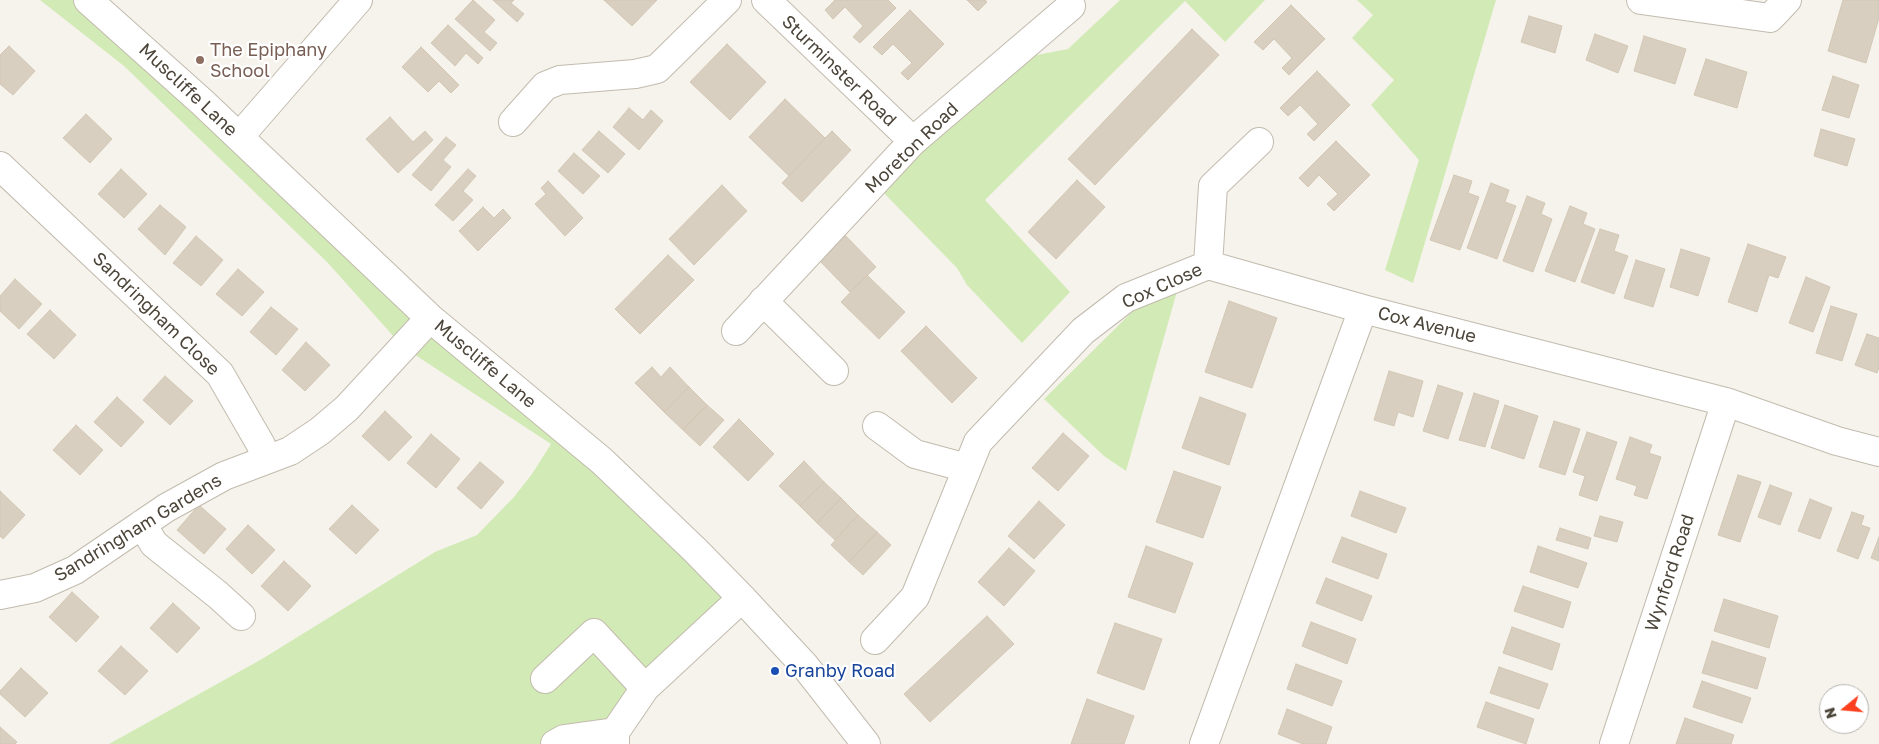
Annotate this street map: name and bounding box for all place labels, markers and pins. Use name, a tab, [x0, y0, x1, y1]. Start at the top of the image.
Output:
place label: The Epiphany School	[210, 39, 327, 82]
marker: The Epiphany School	[194, 54, 206, 66]
place label: Granby Road	[785, 660, 895, 682]
marker: Granby Road	[769, 665, 781, 677]

